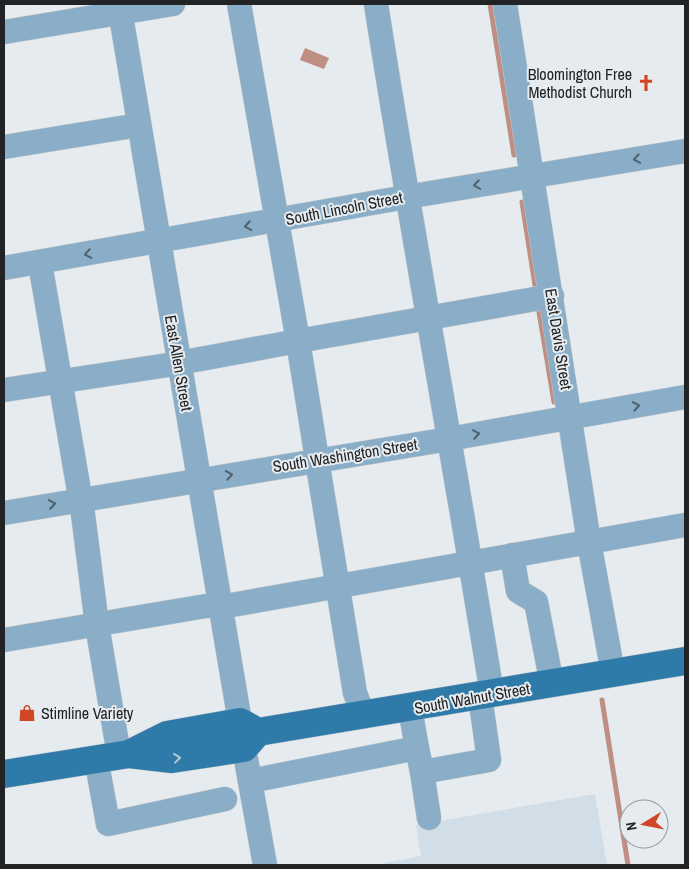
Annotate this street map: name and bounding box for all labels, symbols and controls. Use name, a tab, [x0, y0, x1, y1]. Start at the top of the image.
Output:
place label: Bloomington Free Methodist Church	[528, 63, 632, 103]
church icon: Bloomington Free Methodist Church	[636, 73, 656, 93]
one-way arrow	[633, 153, 642, 163]
one-way arrow	[473, 180, 481, 190]
street label: South Lincoln Street	[284, 186, 405, 230]
one-way arrow	[244, 221, 252, 231]
one-way arrow	[84, 249, 92, 259]
street label: East Davis Street	[540, 287, 578, 391]
street label: East Allen Street	[160, 313, 198, 413]
one-way arrow	[632, 401, 640, 411]
one-way arrow	[472, 430, 480, 440]
street label: South Washington Street	[271, 433, 419, 477]
one-way arrow	[225, 470, 234, 480]
one-way arrow	[47, 499, 56, 509]
street label: South Walnut Street	[413, 677, 532, 719]
place label: Stimline Variety	[41, 702, 134, 724]
shop icon: Stimline Variety	[17, 703, 37, 723]
one-way arrow	[173, 752, 181, 763]
north arrow	[619, 799, 669, 849]
text: N	[622, 821, 641, 832]

